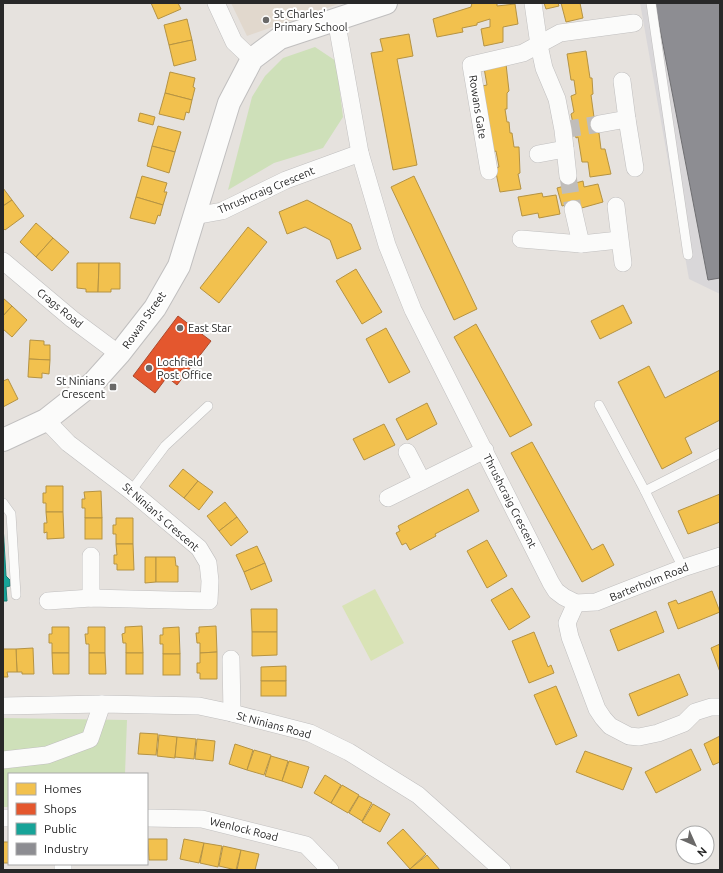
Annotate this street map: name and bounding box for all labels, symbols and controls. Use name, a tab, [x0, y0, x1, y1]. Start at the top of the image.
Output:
place label: St Charles' Primary School	[274, 8, 348, 33]
marker: St Charles' Primary School	[261, 15, 271, 25]
street label: Rowans Gate	[467, 74, 489, 140]
street label: Thrushcraig Crescent	[216, 164, 317, 216]
street label: Crags Road	[35, 286, 85, 330]
street label: Rowan Street	[120, 289, 169, 351]
place label: East Star	[188, 322, 232, 334]
marker: East Star	[175, 323, 185, 333]
place label: Lochfield Post Office	[157, 356, 212, 381]
marker: Lochfield Post Office	[144, 363, 154, 373]
place label: St Ninians Crescent	[56, 375, 106, 400]
marker: St Ninians Crescent	[108, 382, 118, 392]
street label: Thrushcraig Crescent	[481, 452, 539, 551]
street label: St Ninian's Crescent	[120, 481, 202, 554]
street label: Barterholm Road	[608, 561, 690, 603]
street label: St Ninians Road	[235, 709, 313, 741]
legend	[8, 773, 148, 865]
text: Homes	[44, 782, 82, 795]
text: Shops	[44, 802, 76, 815]
street label: Wenlock Road	[208, 815, 280, 843]
text: Public	[44, 822, 77, 835]
north arrow	[675, 825, 715, 865]
text: Industry	[44, 842, 89, 855]
text: N	[695, 845, 709, 859]

